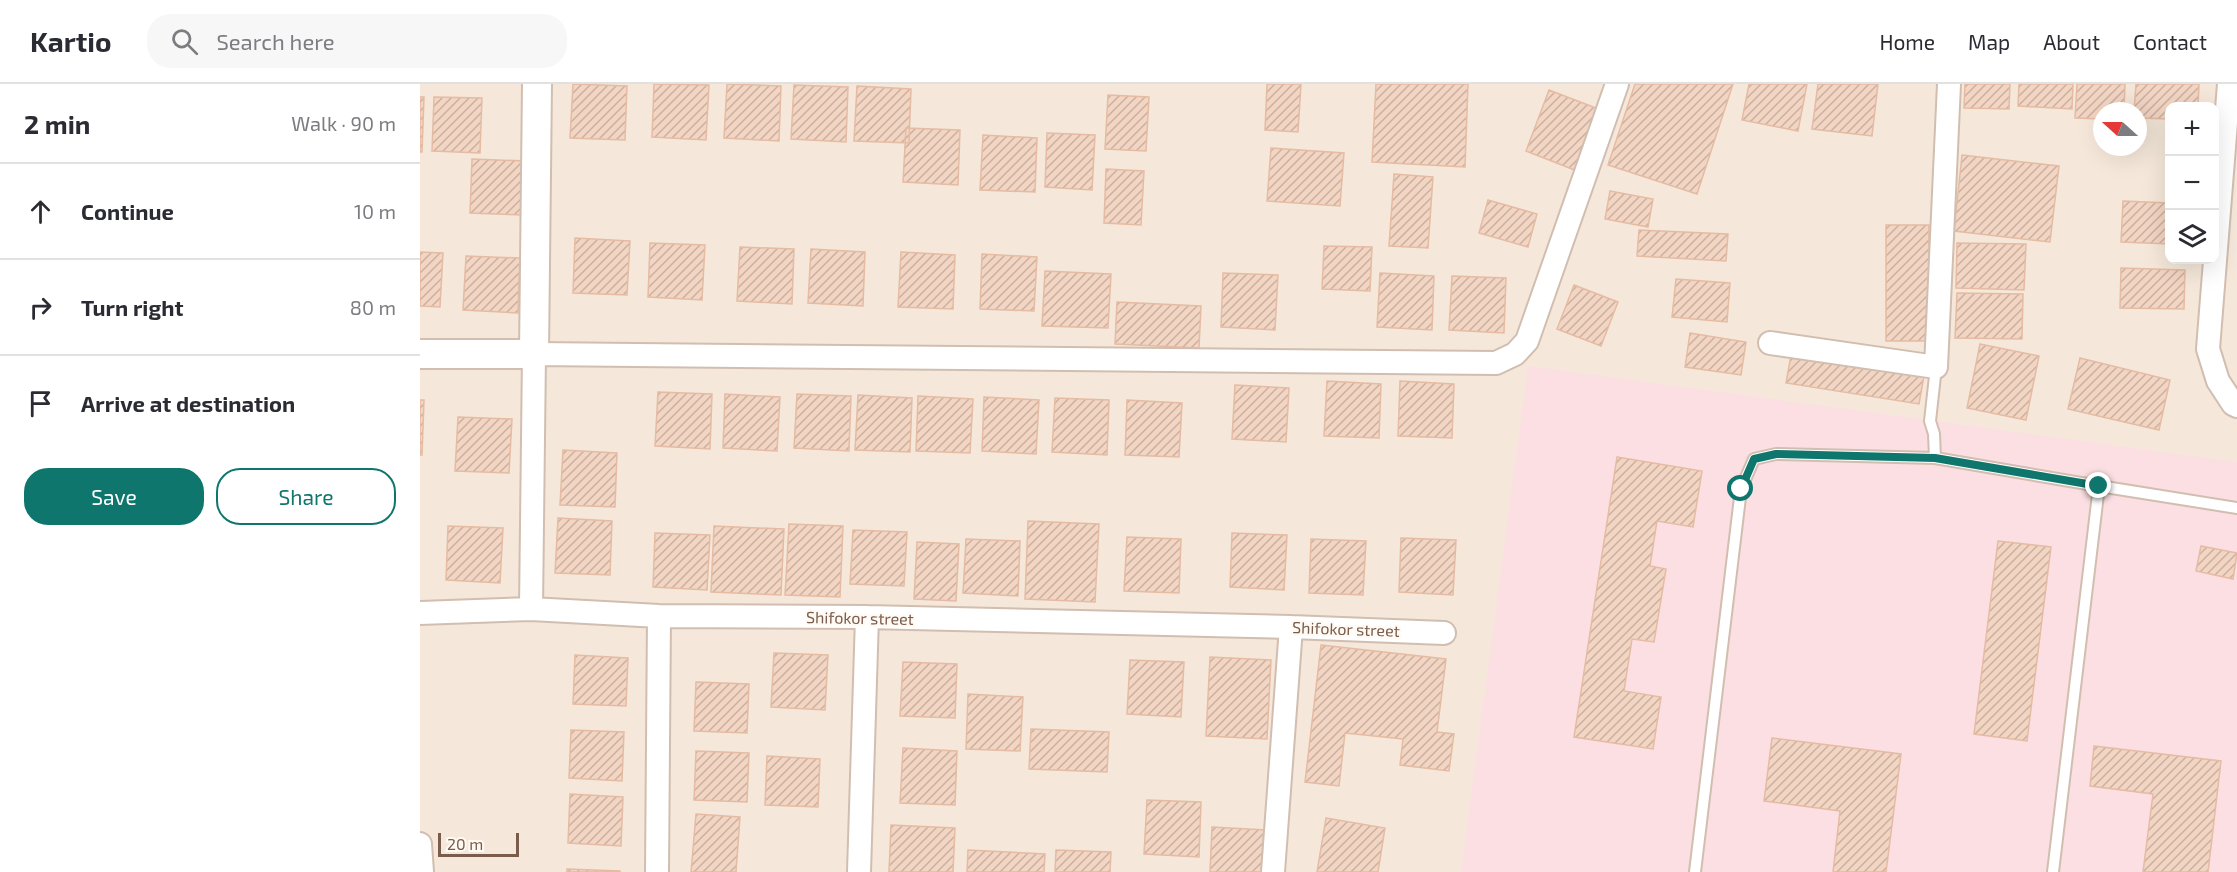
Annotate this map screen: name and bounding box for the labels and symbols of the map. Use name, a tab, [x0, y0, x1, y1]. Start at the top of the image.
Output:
north arrow	[2093, 102, 2147, 156]
route end	[2085, 472, 2111, 498]
route start	[1727, 475, 1753, 501]
street label: Shifokor street	[806, 607, 914, 628]
street label: Shifokor street	[1292, 617, 1400, 640]
scale bar	[438, 830, 519, 858]

